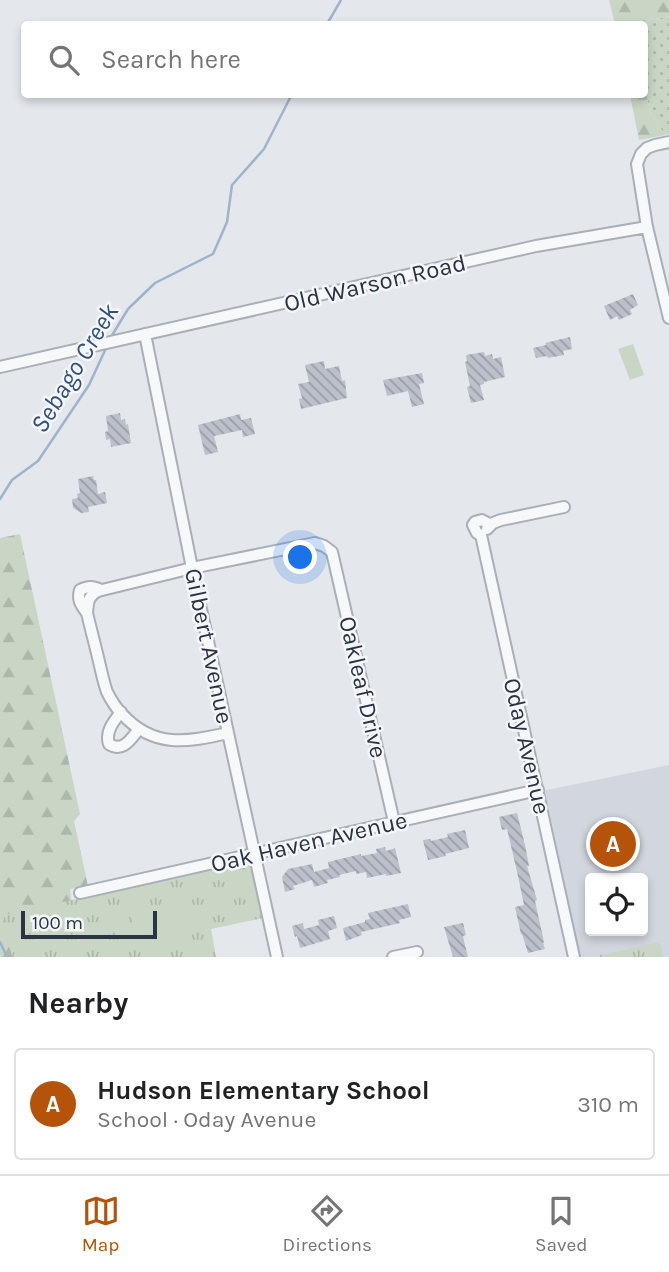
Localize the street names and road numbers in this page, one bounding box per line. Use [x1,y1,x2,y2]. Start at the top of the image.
street label: Old Warson Road [281,248,469,318]
street label: Gilbert Avenue [179,566,239,726]
street label: Oakleaf Drive [333,613,393,761]
street label: Oday Avenue [498,675,556,817]
street label: Oak Haven Avenue [208,806,410,878]

